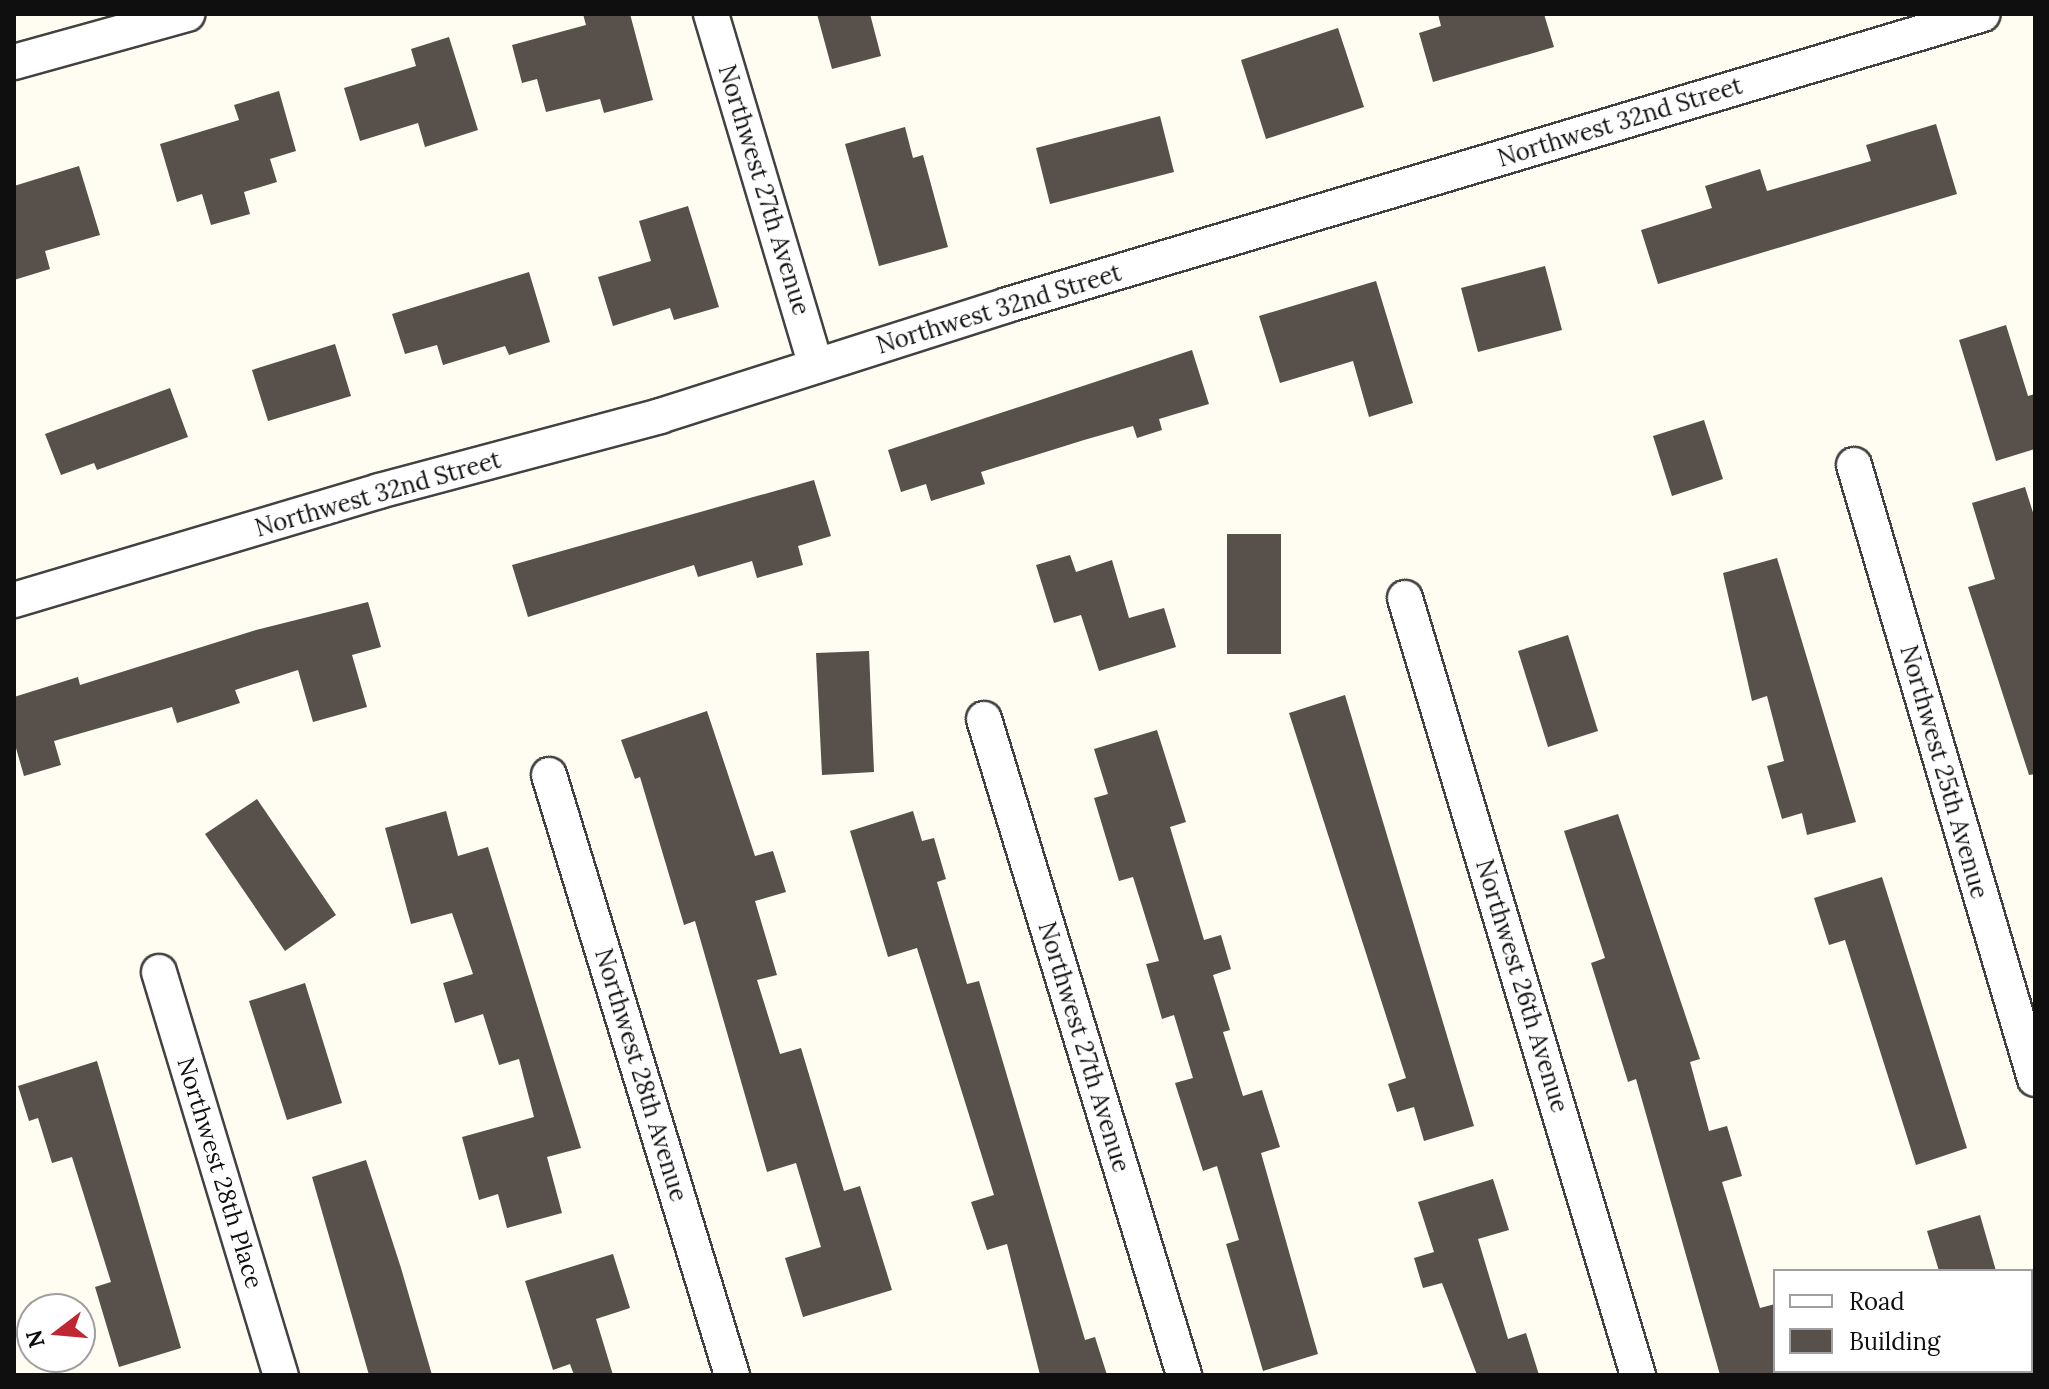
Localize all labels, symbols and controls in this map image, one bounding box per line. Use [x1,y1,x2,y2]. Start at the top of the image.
street label: Northwest 27th Avenue [712,61,816,319]
street label: Northwest 32nd Street [1494,71,1746,173]
street label: Northwest 32nd Street [873,258,1125,360]
street label: Northwest 32nd Street [252,445,504,543]
street label: Northwest 25th Avenue [1894,642,1994,902]
street label: Northwest 26th Avenue [1470,856,1574,1116]
street label: Northwest 27th Avenue [1032,918,1136,1176]
street label: Northwest 28th Avenue [589,945,693,1205]
street label: Northwest 28th Place [171,1054,269,1292]
legend [1773,1269,2033,1373]
text: Road [1849,1286,1905,1317]
north arrow [16,1293,96,1373]
text: Building [1849,1326,1940,1357]
text: N [19,1327,51,1351]

